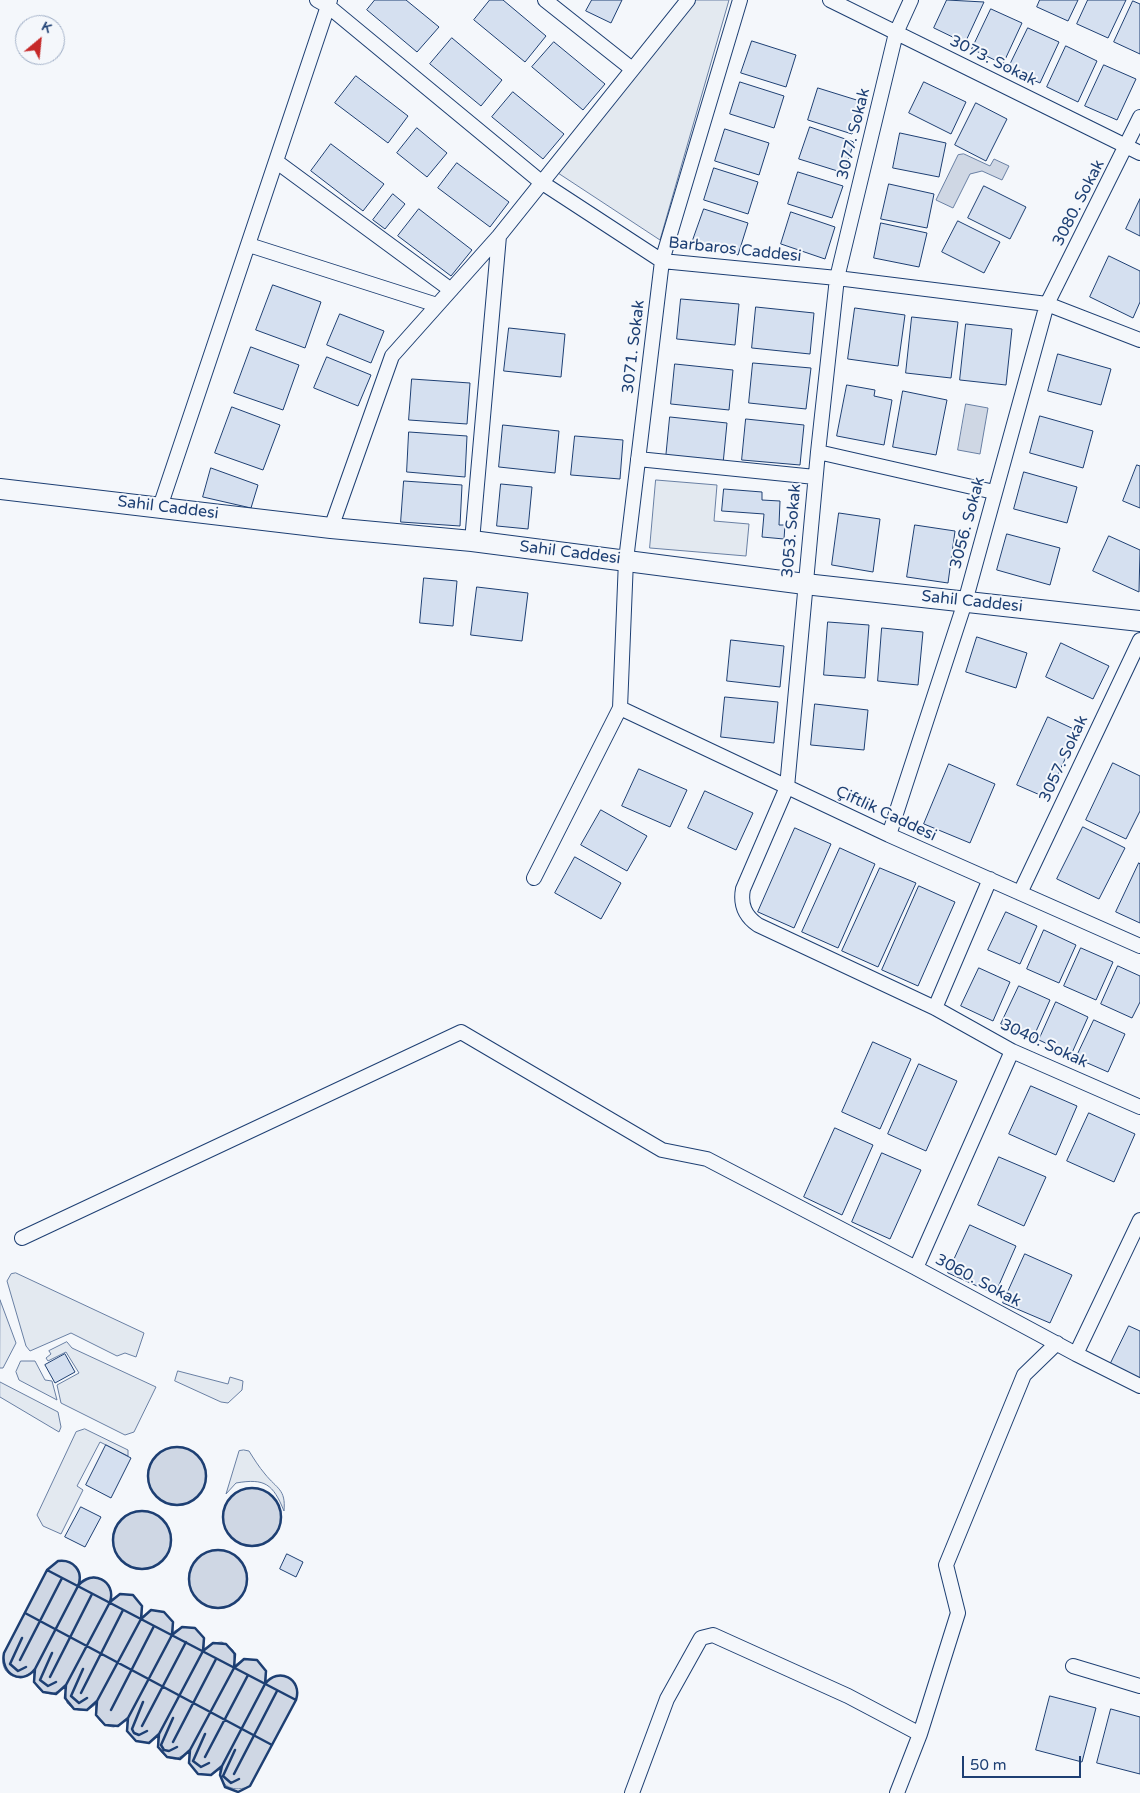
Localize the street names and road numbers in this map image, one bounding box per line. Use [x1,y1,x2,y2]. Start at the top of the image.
street label: 3073. Sokak [946,32,1040,90]
street label: 3077. Sokak [833,86,875,182]
street label: 3080. Sokak [1049,157,1109,249]
street label: Barbaros Caddesi [667,233,803,267]
street label: 3071. Sokak [619,299,649,395]
street label: 3056. Sokak [947,475,989,571]
street label: 3053. Sokak [778,483,806,579]
street label: Sahil Caddesi [116,492,220,524]
street label: Sahil Caddesi [518,537,622,569]
street label: Sahil Caddesi [920,587,1024,617]
street label: 3057. Sokak [1036,713,1092,805]
street label: Çiftlik Caddesi [833,782,939,846]
street label: 3040. Sokak [997,1015,1091,1073]
street label: 3060. Sokak [932,1250,1024,1312]

